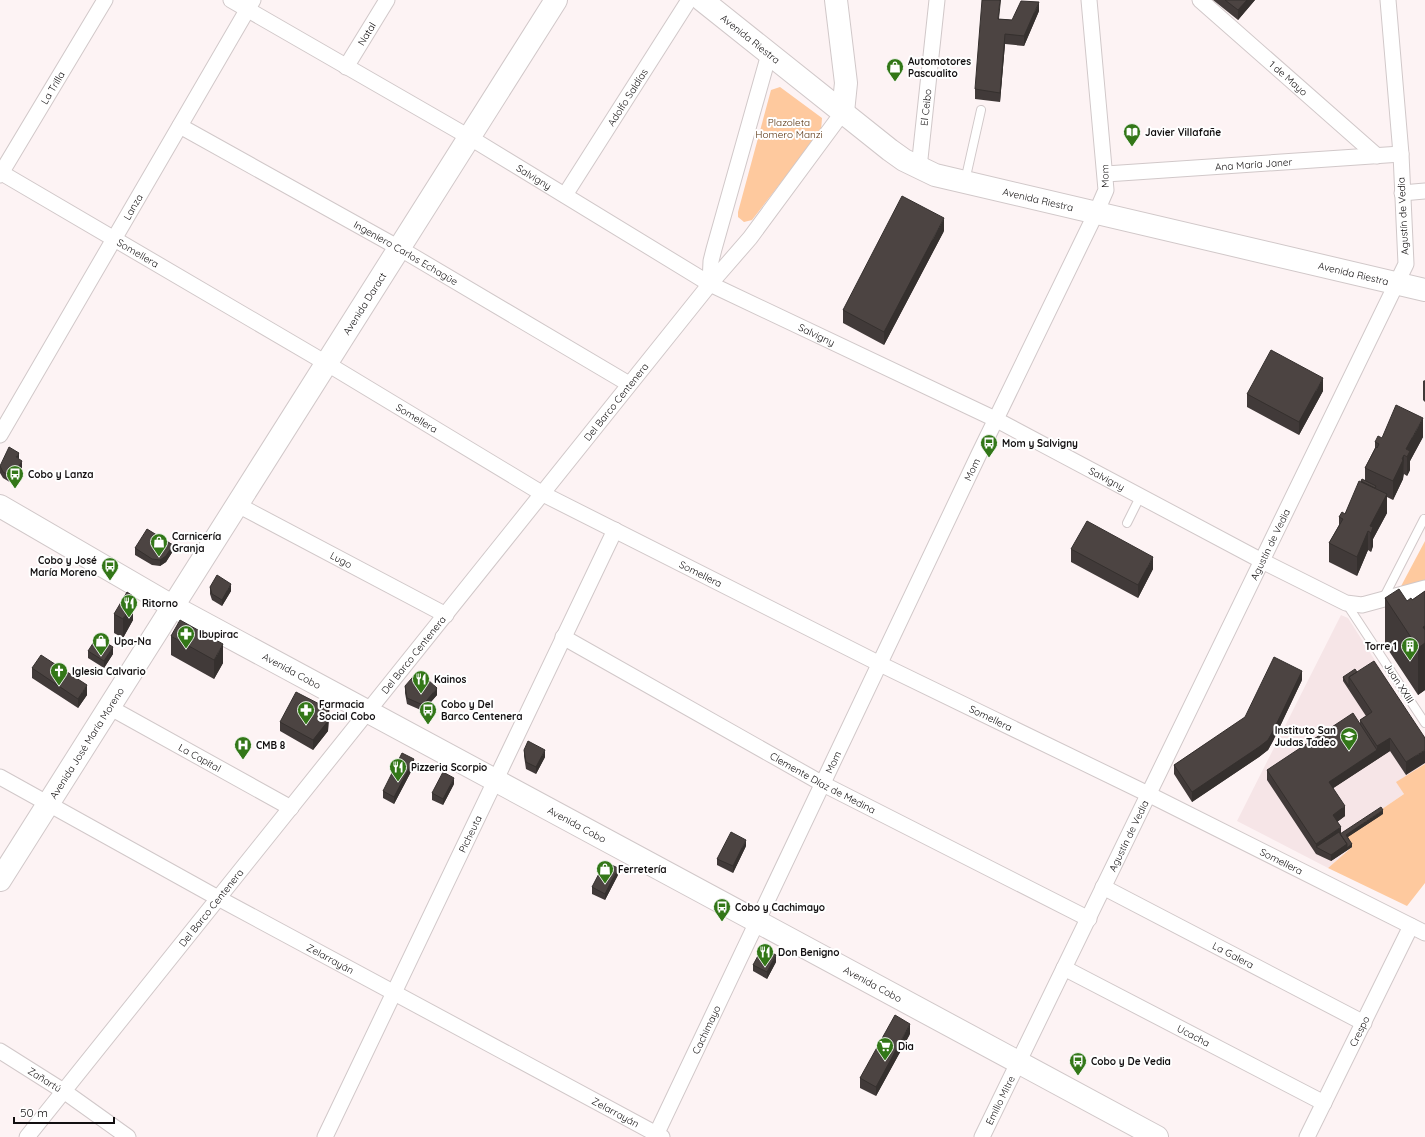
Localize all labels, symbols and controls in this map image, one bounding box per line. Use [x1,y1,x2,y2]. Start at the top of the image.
street label: Avenida Riestra [718,11,783,66]
street label: Natal [354,20,378,48]
place label: Automotores Pascualito [908,55,971,80]
shop icon: Automotores Pascualito [885,57,905,82]
street label: 1 de Mayo [1267,58,1310,98]
street label: Adolfo Saldías [604,66,651,128]
street label: La Trilla [38,69,67,106]
street label: El Ceibo [917,88,934,127]
park label: Plazoleta Homero Manzi [755,116,823,141]
library icon: Javier Villafañe [1122,122,1142,147]
place label: Javier Villafañe [1145,126,1221,139]
street label: Ana María Janer [1215,155,1293,173]
street label: Salvigny [514,161,554,192]
street label: Mom [1098,164,1112,188]
street label: Agustín de Vedia [1394,177,1412,255]
street label: Avenida Riestra [1001,185,1075,214]
street label: Lanza [120,191,145,222]
street label: Ingeniero Carlos Echagüe [351,218,461,288]
street label: Somellera [115,236,161,270]
street label: Avenida Riestra [1317,259,1390,288]
street label: Avenida Daract [340,269,389,337]
street label: Salvigny [796,320,837,349]
street label: Del Barco Centenera [581,360,651,443]
street label: Somellera [394,400,440,435]
bus stop icon: Mom y Salvigny [979,433,999,458]
place label: Mom y Salvigny [1002,437,1078,450]
street label: Mom [961,456,983,483]
bus stop icon: Cobo y Lanza [5,464,25,489]
street label: Salvigny [1087,464,1127,493]
place label: Cobo y Lanza [28,468,93,481]
street label: Agustín de Vedia [1247,506,1293,582]
place label: Carnicería Granja [172,530,221,555]
shop icon: Carnicería Granja [149,532,169,557]
street label: Lugo [328,548,354,571]
place label: Cobo y José María Moreno [30,554,97,579]
bus stop icon: Cobo y José María Moreno [100,556,120,581]
street label: Somellera [677,557,724,590]
restaurant icon: Ritorno [119,593,139,618]
place label: Ritorno [142,597,178,610]
street label: Del Barco Centenera [378,613,448,696]
pharmacy icon: Ibupirac [176,624,196,649]
place label: Ibupirac [199,628,238,641]
shop icon: Upa-Na [91,631,111,656]
place label: Upa-Na [114,635,151,648]
building icon: Torre 1 [1400,636,1420,661]
place label: Torre 1 [1365,640,1397,653]
street label: Avenida Cobo [260,650,323,692]
street label: Juan XXIII [1381,660,1417,706]
church icon: Iglesia Calvario [49,661,69,686]
place label: Iglesia Calvario [72,665,146,678]
restaurant icon: Kainos [411,669,431,694]
place label: Kainos [434,673,466,686]
street label: Avenida José María Moreno [46,685,127,801]
place label: Farmacia Social Cobo [319,698,376,723]
place label: Cobo y Del Barco Centenera [441,698,523,723]
pharmacy icon: Farmacia Social Cobo [296,700,316,725]
bus stop icon: Cobo y Del Barco Centenera [418,700,438,725]
street label: Somellera [967,702,1015,734]
place label: Instituto San Judas Tadeo [1274,724,1336,749]
school or university icon: Instituto San Judas Tadeo [1339,726,1359,751]
hospital icon: CMB 8 [233,735,253,760]
place label: CMB 8 [256,739,286,752]
street label: La Capital [176,740,224,774]
street label: Clemente Díaz de Medina [768,749,878,816]
street label: Mom [822,749,844,775]
restaurant icon: Pizzeria Scorpio [388,757,408,782]
place label: Pizzeria Scorpio [411,761,487,774]
street label: Agustín de Vedia [1105,798,1151,874]
street label: Avenida Cobo [545,803,608,845]
street label: Picheuta [455,813,484,855]
street label: Somellera [1258,845,1305,877]
shop icon: Ferretería [595,859,615,884]
place label: Ferretería [618,863,667,876]
street label: Del Barco Centenera [176,866,246,949]
bus stop icon: Cobo y Cachimayo [712,897,732,922]
place label: Cobo y Cachimayo [735,901,825,914]
street label: La Galera [1210,939,1256,971]
street label: Zelarrayán [305,941,356,976]
restaurant icon: Don Benigno [755,942,775,967]
place label: Don Benigno [778,946,840,959]
street label: Avenida Cobo [841,963,904,1005]
street label: Cachimayo [689,1003,723,1056]
street label: Crespo [1346,1014,1372,1049]
street label: Ucacha [1175,1021,1212,1049]
supermarket icon: Dia [875,1036,895,1061]
place label: Dia [898,1040,914,1053]
bus stop icon: Cobo y De Vedia [1068,1051,1088,1076]
place label: Cobo y De Vedia [1091,1055,1171,1068]
street label: Zañartú [26,1064,64,1095]
street label: Emilio Mitre [982,1073,1018,1127]
street label: Zelarrayán [590,1094,642,1130]
scale bar [14,1099,114,1125]
text: 50 m [20,1105,48,1120]

